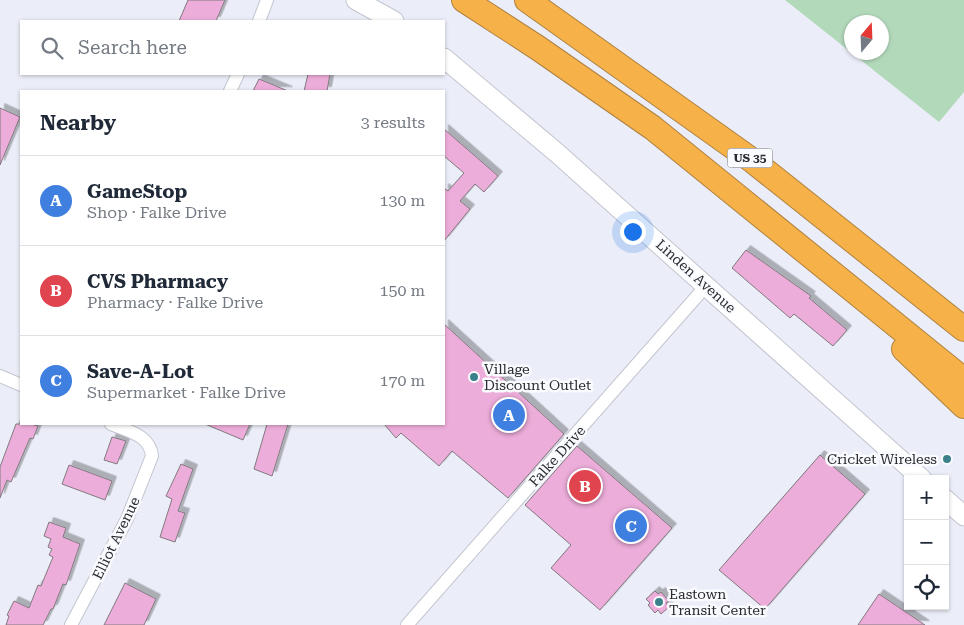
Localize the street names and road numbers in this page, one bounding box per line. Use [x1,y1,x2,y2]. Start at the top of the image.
road number: US 35 [728,148,772,168]
street label: Linden Avenue [653,236,739,316]
street label: Falke Drive [526,422,589,490]
street label: Elliot Avenue [89,494,143,582]

